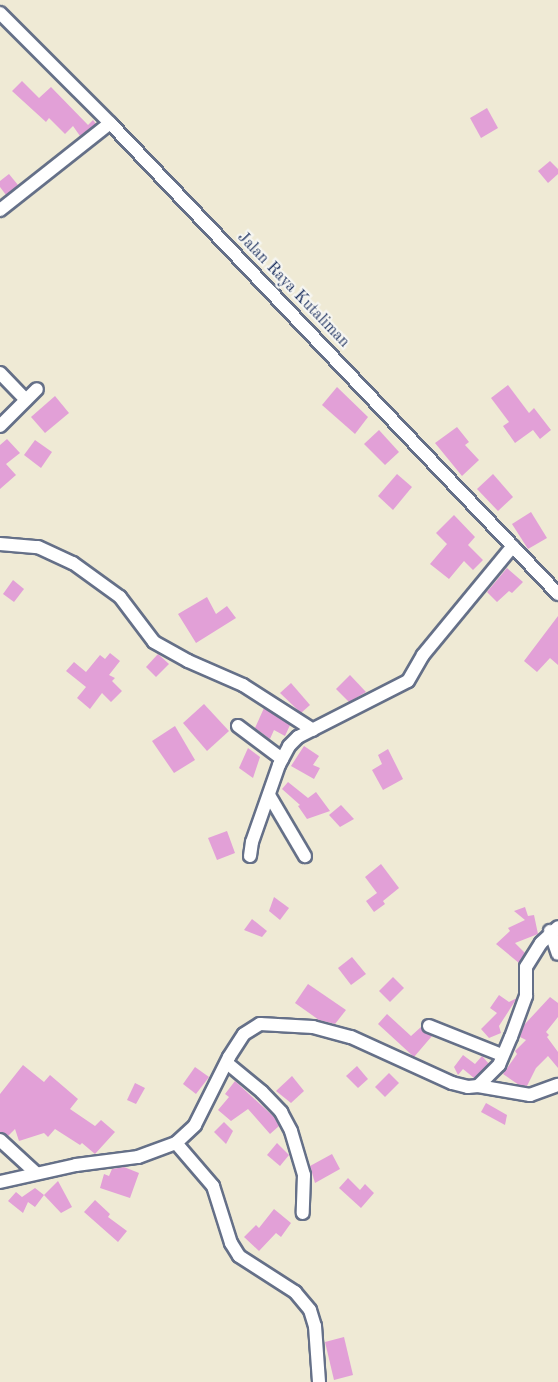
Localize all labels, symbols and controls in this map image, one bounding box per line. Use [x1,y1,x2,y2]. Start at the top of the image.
street label: Jalan Raya Kutaliman [233,228,353,352]

